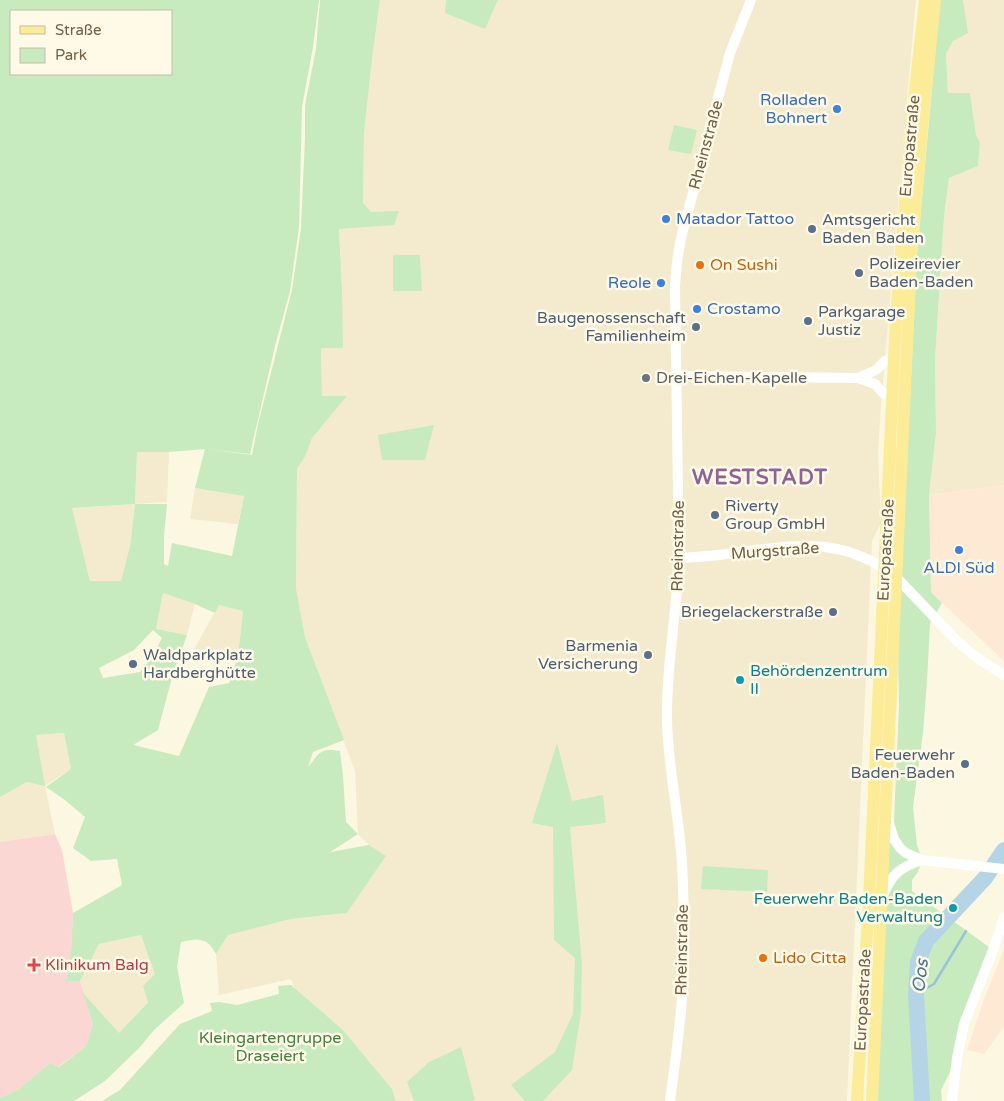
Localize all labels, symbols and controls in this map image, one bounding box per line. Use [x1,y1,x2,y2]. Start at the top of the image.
legend [10,10,172,75]
text: Straße [55,21,101,39]
text: Park [55,46,87,64]
place label: Rolladen Bohnert [760,90,827,128]
street label: Europastraße [896,94,924,198]
street label: Rheinstraße [684,98,728,192]
marker: Rolladen Bohnert [831,103,843,115]
place label: Matador Tattoo [676,209,794,229]
place label: Amtsgericht Baden Baden [822,210,924,248]
marker: Matador Tattoo [660,213,672,225]
marker: Amtsgericht Baden Baden [806,223,818,235]
place label: Polizeirevier Baden-Baden [869,254,973,292]
place label: On Sushi [710,255,778,275]
marker: On Sushi [694,259,706,271]
marker: Polizeirevier Baden-Baden [853,267,865,279]
place label: Reole [608,273,651,293]
marker: Reole [655,277,667,289]
place label: Crostamo [707,299,781,319]
place label: Parkgarage Justiz [818,302,905,340]
marker: Crostamo [691,303,703,315]
place label: Baugenossenschaft Familienheim [537,308,686,346]
marker: Parkgarage Justiz [802,315,814,327]
marker: Baugenossenschaft Familienheim [690,321,702,333]
place label: Drei-Eichen-Kapelle [656,368,807,388]
marker: Drei-Eichen-Kapelle [640,372,652,384]
district label: WESTSTADT [692,465,828,490]
place label: Riverty Group GmbH [725,496,825,534]
street label: Europastraße [873,498,899,602]
street label: Rheinstraße [667,500,689,592]
marker: Riverty Group GmbH [709,509,721,521]
street label: Murgstraße [730,538,820,564]
marker: ALDI Süd [953,544,965,556]
place label: ALDI Süd [923,558,995,578]
place label: Briegelackerstraße [681,602,823,622]
marker: Briegelackerstraße [827,606,839,618]
place label: Barmenia Versicherung [538,636,638,674]
place label: Waldparkplatz Hardberghütte [143,645,256,683]
marker: Barmenia Versicherung [642,649,654,661]
marker: Waldparkplatz Hardberghütte [127,658,139,670]
place label: Behördenzentrum II [750,661,888,699]
marker: Behördenzentrum II [734,674,746,686]
place label: Feuerwehr Baden-Baden [851,745,956,783]
marker: Feuerwehr Baden-Baden [959,758,971,770]
place label: Feuerwehr Baden-Baden Verwaltung [754,889,943,927]
marker: Feuerwehr Baden-Baden Verwaltung [947,902,959,914]
street label: Rheinstraße [671,904,693,996]
place label: Lido Citta [773,948,847,968]
street label: Europastraße [850,948,876,1052]
marker: Lido Citta [757,952,769,964]
place label: Klinikum Balg [45,955,149,975]
water label: Oos [907,957,933,994]
marker: Klinikum Balg [27,958,41,972]
park label: Kleingartengruppe Draseiert [199,1028,341,1066]

